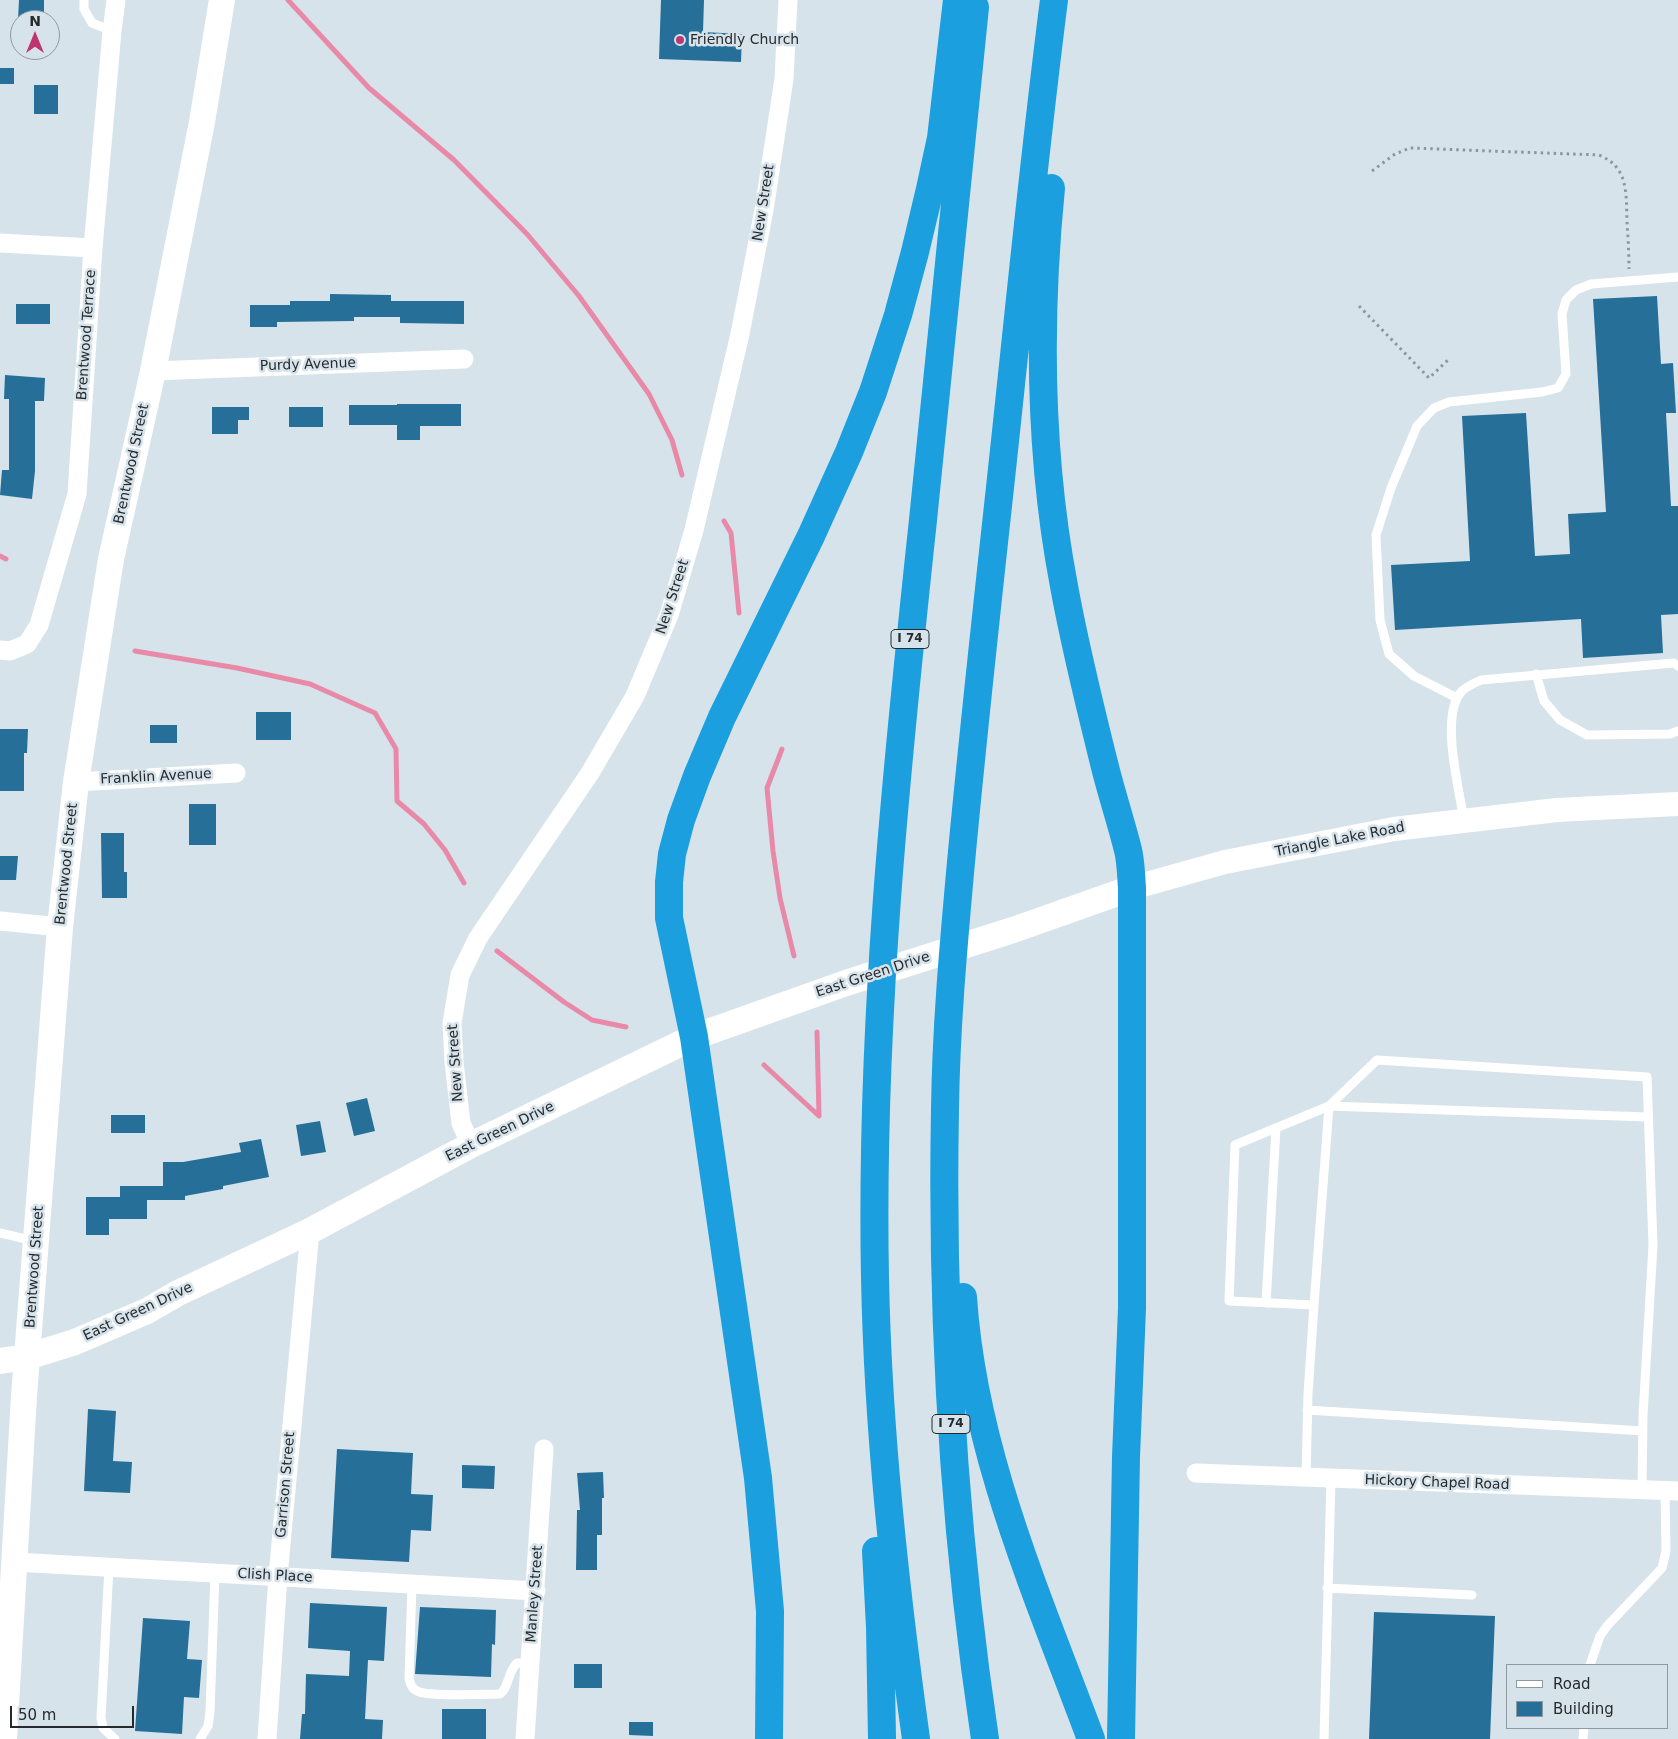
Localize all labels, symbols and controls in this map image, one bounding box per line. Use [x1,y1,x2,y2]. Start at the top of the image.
north arrow [10,10,60,60]
text: N [29,13,41,29]
place label: Friendly Church [690,32,799,48]
marker: Friendly Church [674,34,686,46]
street label: New Street [750,163,778,243]
street label: Brentwood Terrace [74,269,100,401]
street label: Purdy Avenue [260,355,356,375]
street label: Brentwood Street [111,402,153,526]
street label: New Street [653,558,693,636]
road number: I 74 [891,630,929,648]
street label: Franklin Avenue [100,766,212,788]
street label: Brentwood Street [52,802,82,926]
street label: Triangle Lake Road [1274,819,1406,861]
street label: East Green Drive [814,949,932,1001]
street label: New Street [445,1024,467,1102]
street label: East Green Drive [443,1098,557,1166]
street label: Brentwood Street [22,1205,48,1329]
street label: East Green Drive [81,1279,195,1345]
road number: I 74 [932,1415,970,1434]
street label: Garrison Street [273,1431,299,1539]
street label: Hickory Chapel Road [1364,1472,1510,1494]
street label: Manley Street [523,1545,547,1643]
street label: Clish Place [237,1566,313,1586]
legend [1506,1664,1668,1729]
text: Road [1553,1675,1591,1693]
scale bar [12,1696,136,1728]
text: Building [1553,1700,1614,1718]
text: 50 m [18,1706,56,1724]

